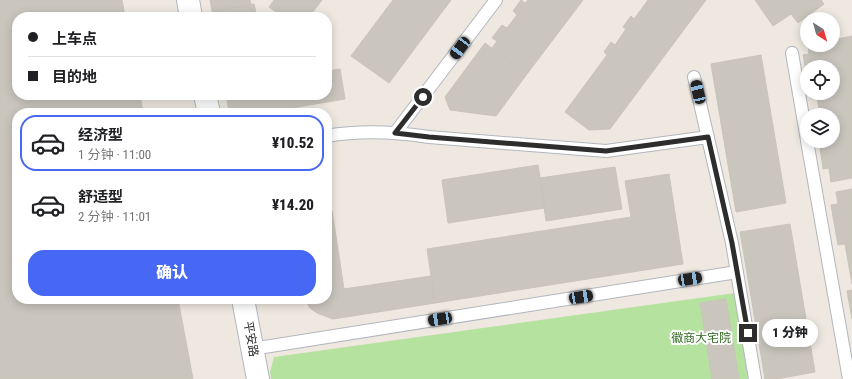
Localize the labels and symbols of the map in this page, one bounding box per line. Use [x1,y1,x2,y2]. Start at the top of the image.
north arrow [800,12,840,52]
car [448,35,472,61]
car [689,79,707,105]
route start [414,88,432,106]
car [677,271,703,287]
car [568,289,594,305]
car [427,311,453,327]
callout: 1 分钟 [762,319,818,347]
street label: 平安路 [241,320,261,358]
route end [739,324,757,342]
park label: 徽商大宅院 [671,331,731,345]

